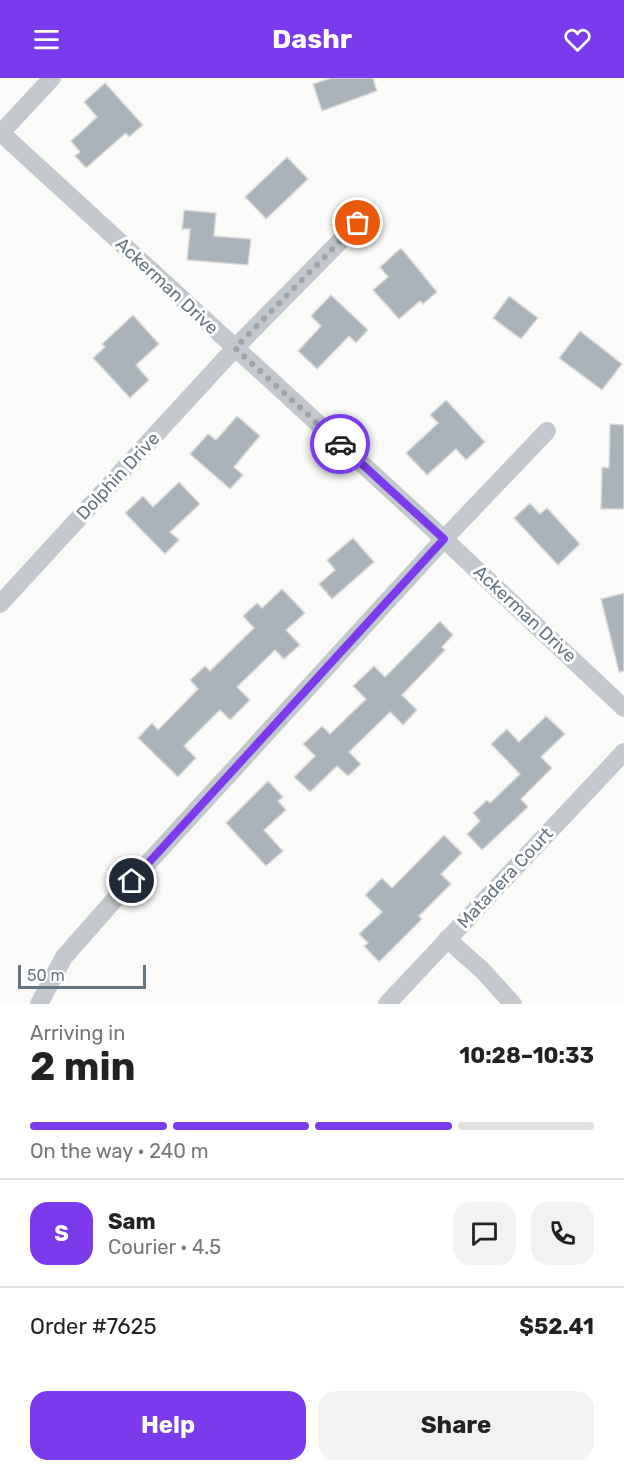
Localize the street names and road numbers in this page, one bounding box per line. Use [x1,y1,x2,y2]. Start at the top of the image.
street label: Ackerman Drive [111,233,223,339]
street label: Dolphin Drive [72,428,164,524]
street label: Ackerman Drive [469,561,581,667]
street label: Matadera Court [453,823,557,933]

